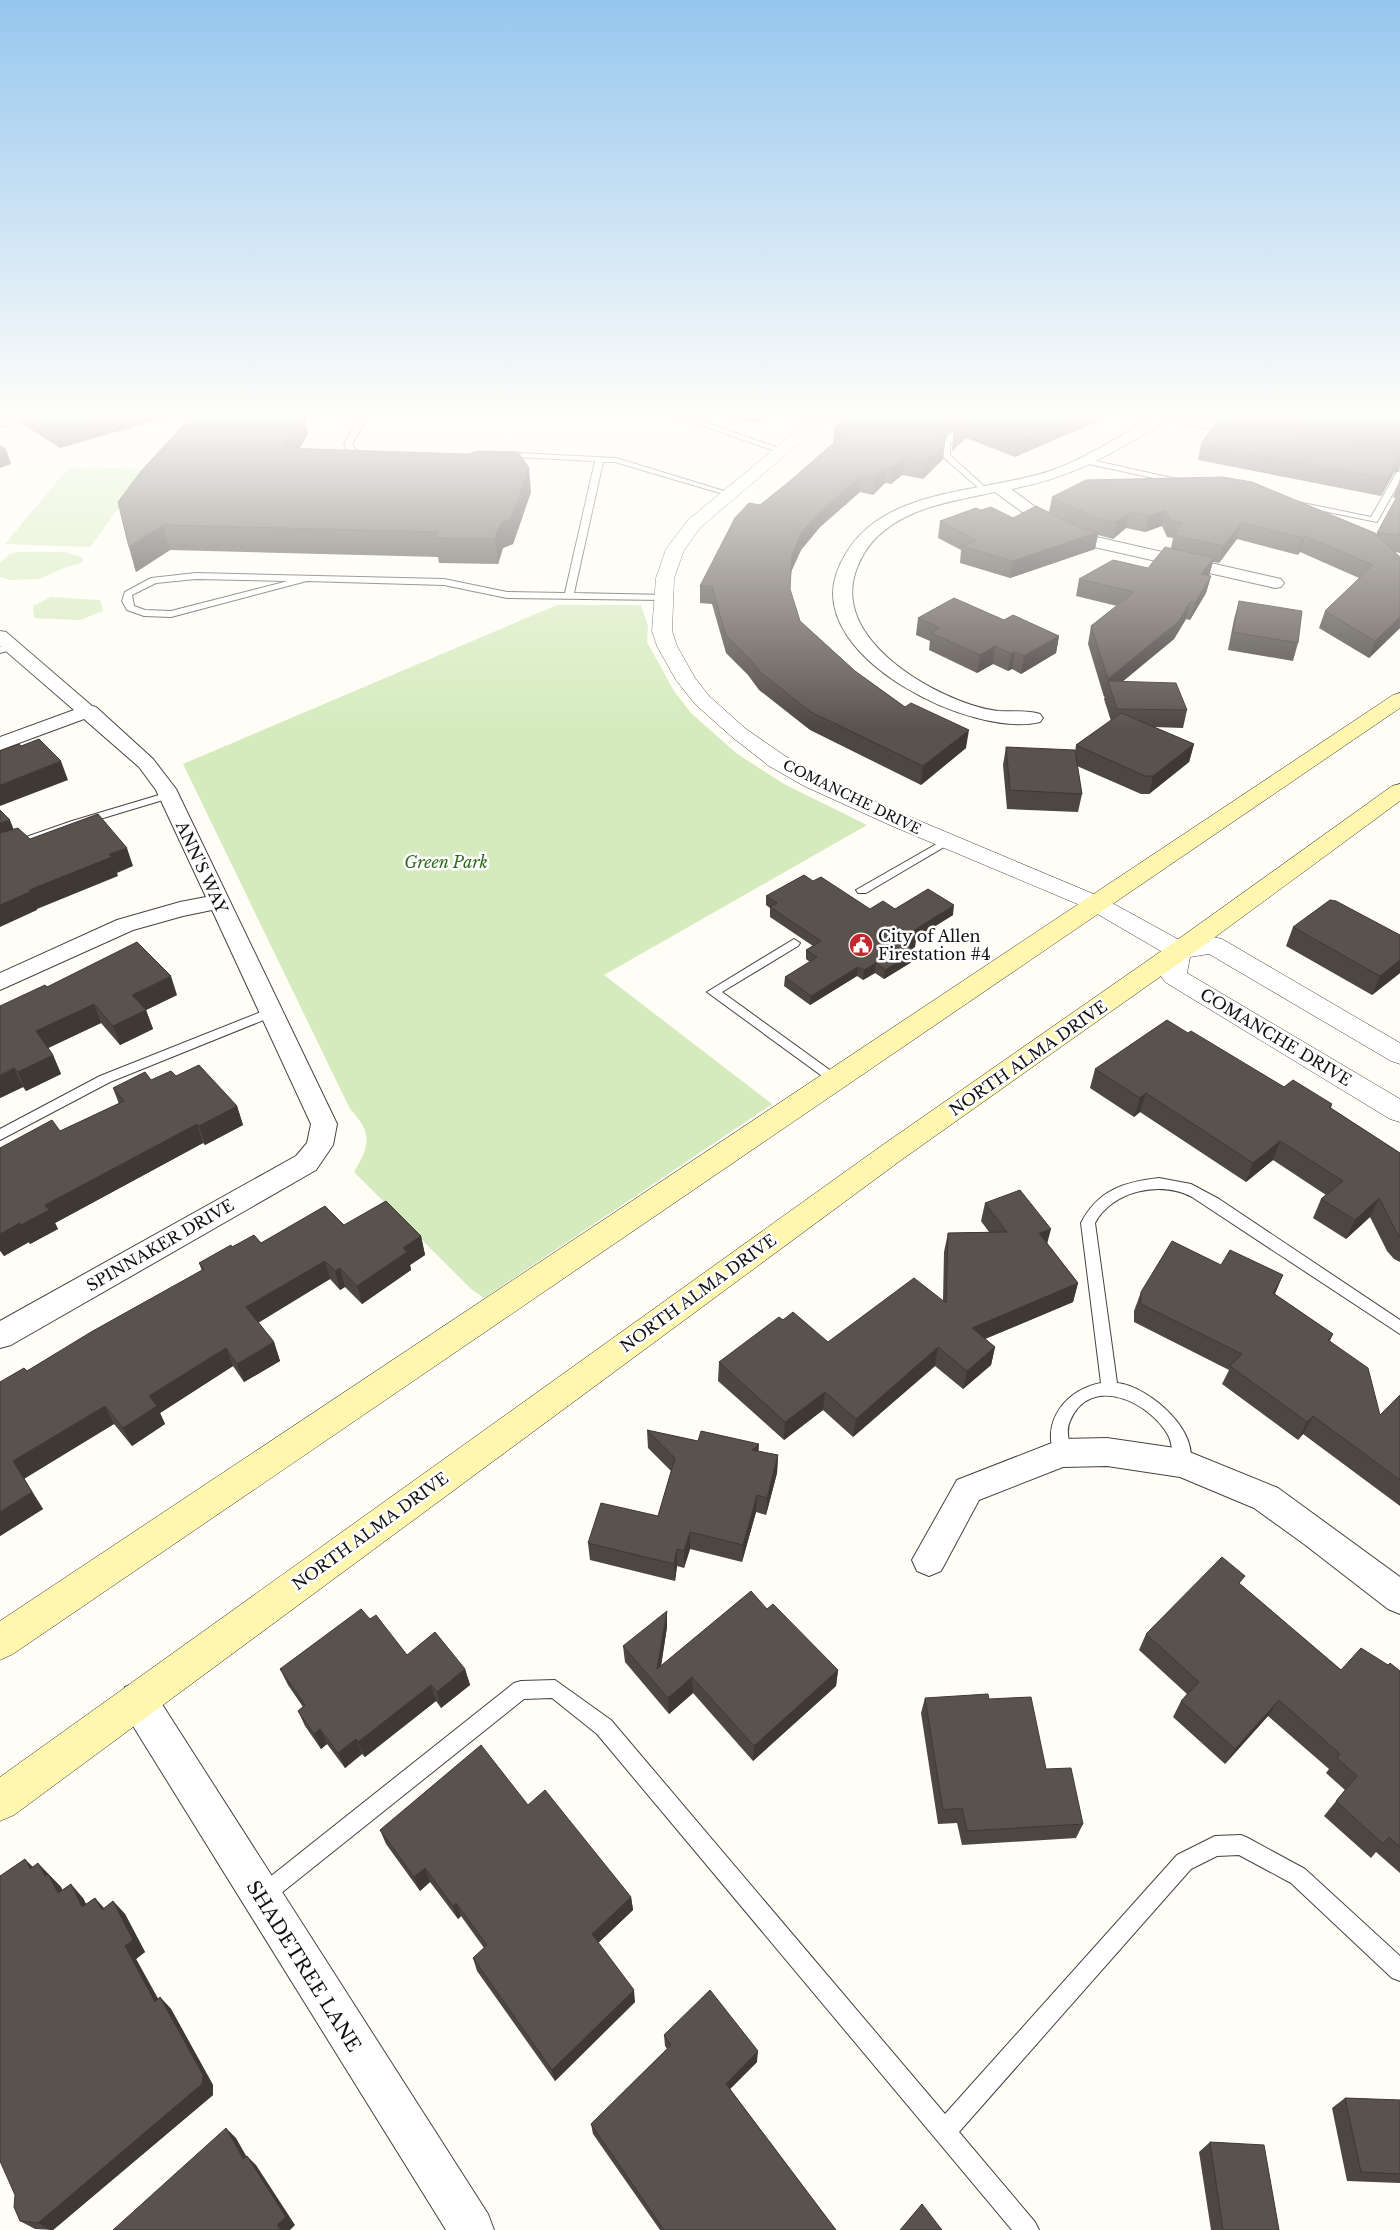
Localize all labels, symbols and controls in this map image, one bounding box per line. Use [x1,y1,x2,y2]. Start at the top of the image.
street label: COMANCHE DRIVE [780,756,924,838]
street label: ANN'S WAY [171,817,232,917]
park label: Green Park [404,852,488,872]
place label: City of Allen Firestation #4 [878,926,991,964]
public building icon: City of Allen Firestation #4 [848,932,874,958]
street label: COMANCHE DRIVE [1197,984,1355,1090]
street label: NORTH ALMA DRIVE [945,996,1111,1120]
street label: SPINNAKER DRIVE [83,1195,237,1295]
street label: NORTH ALMA DRIVE [616,1230,780,1356]
street label: NORTH ALMA DRIVE [288,1468,452,1594]
street label: SHADETREE LANE [241,1876,366,2056]

